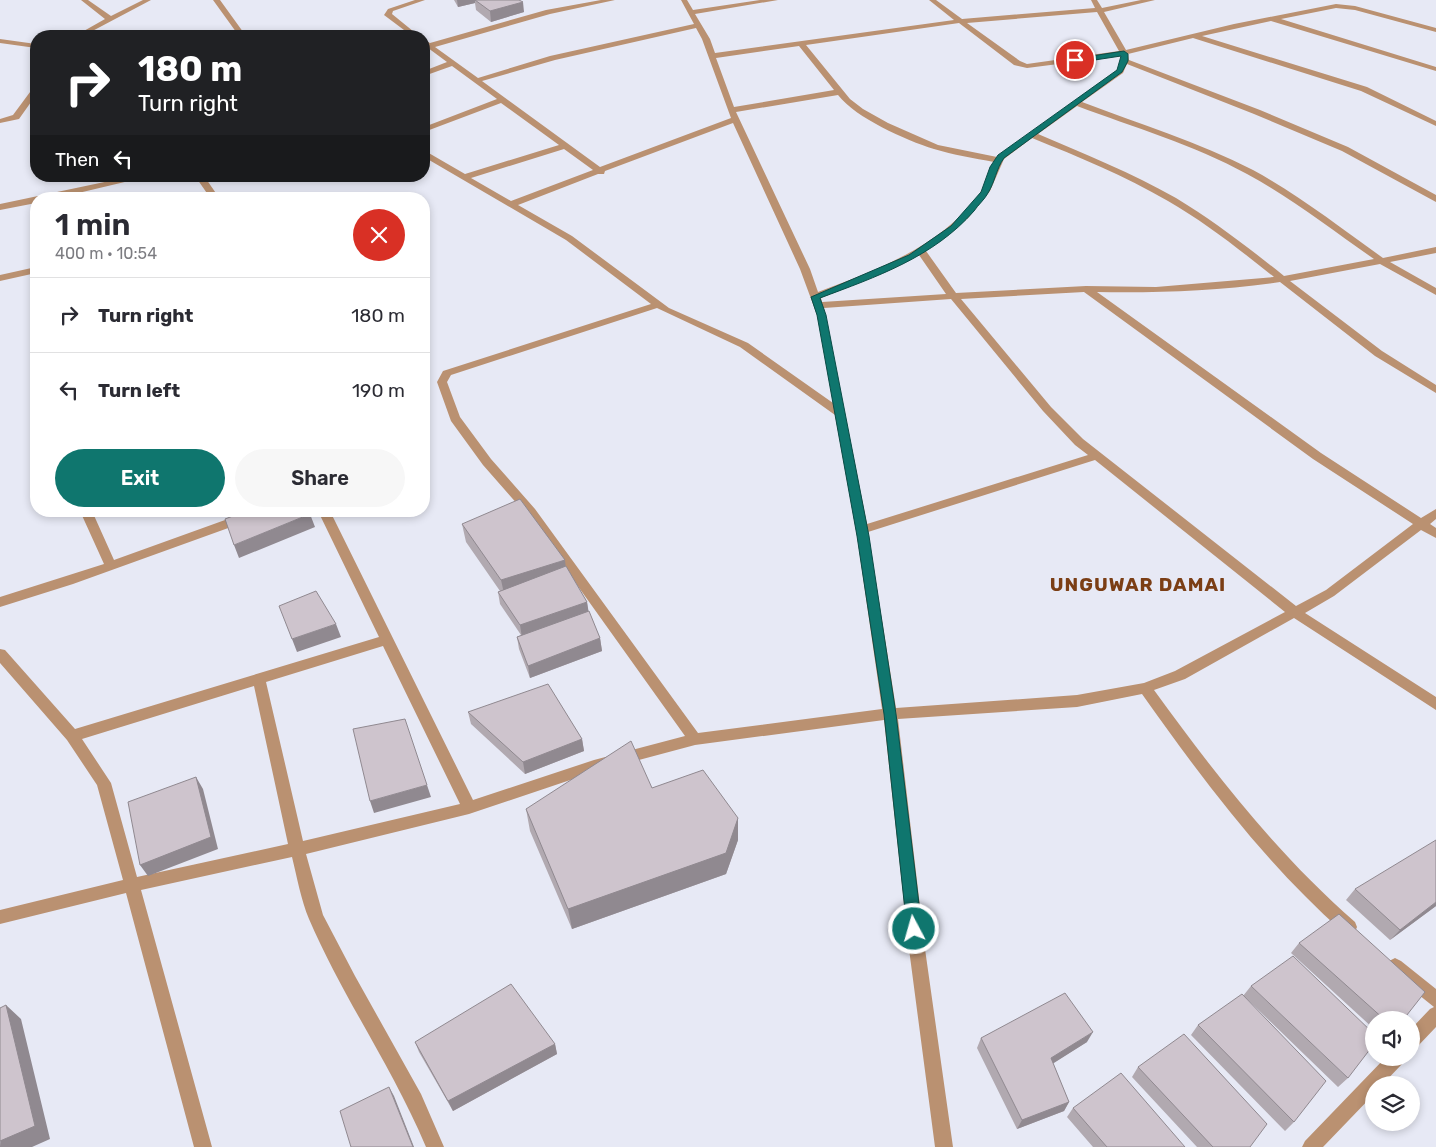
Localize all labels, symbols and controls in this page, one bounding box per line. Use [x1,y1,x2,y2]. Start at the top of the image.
pin [1054,39,1096,81]
icon: arrive [1061,46,1089,74]
text: 180 m [138,48,242,90]
icon: right [55,50,120,115]
text: Turn right [138,90,238,117]
icon: left [109,145,137,173]
text: Then [55,148,99,171]
text: 1 min [55,207,130,243]
button: close [353,209,405,261]
text: 400 m · 10:54 [55,244,157,263]
icon: right [55,301,83,329]
text: Turn right [98,304,193,327]
text: 180 m [351,304,405,327]
icon: left [55,376,83,404]
text: Turn left [98,379,180,402]
text: 190 m [352,379,405,402]
button: Exit [55,449,225,507]
button: Share [235,449,405,507]
district label: UNGUWAR DAMAI [1050,573,1226,596]
position arrow [887,902,939,954]
map controls [1365,1011,1420,1131]
button: sound [1365,1011,1420,1066]
button: layers [1365,1076,1420,1131]

